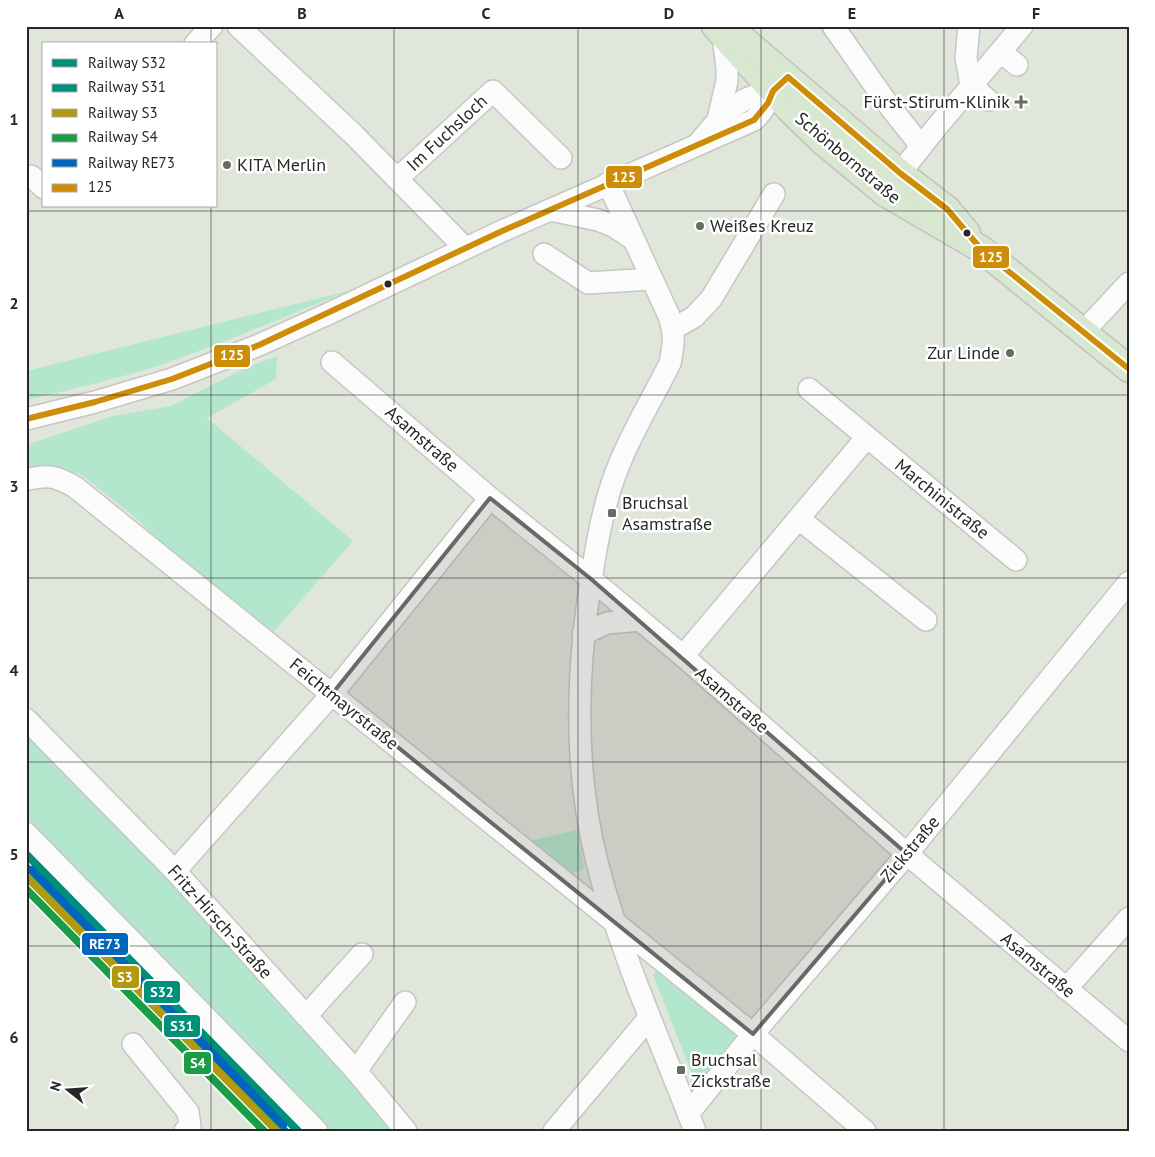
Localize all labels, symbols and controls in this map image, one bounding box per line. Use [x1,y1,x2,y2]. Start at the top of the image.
text: A [114,3,124,23]
text: B [297,3,307,23]
text: C [482,3,491,23]
text: D [664,3,674,23]
text: E [848,3,856,23]
text: F [1032,3,1040,23]
legend [42,42,218,208]
text: Railway S32 [88,53,166,72]
text: Railway S31 [88,77,166,96]
street label: Im Fuchsloch [401,89,492,176]
place label: Fürst-Stirum-Klinik [864,90,1010,113]
marker: Fürst-Stirum-Klinik [1014,95,1028,109]
text: Railway S3 [88,103,158,122]
street label: Schönbornstraße [791,107,906,208]
text: 1 [9,109,19,129]
text: Railway S4 [88,127,158,146]
text: Railway RE73 [88,153,175,172]
place label: KITA Merlin [237,153,326,176]
marker: KITA Merlin [221,159,233,171]
line badge: 125 [605,165,643,189]
text: 125 [612,168,636,186]
text: 125 [88,177,113,196]
place label: Weißes Kreuz [710,214,814,237]
marker: Weißes Kreuz [694,220,706,232]
unlabelled marker [962,228,972,238]
line badge: 125 [972,245,1010,269]
text: 125 [979,248,1003,266]
unlabelled marker [383,279,393,289]
text: 2 [9,293,19,313]
place label: Zur Linde [927,341,1000,364]
line badge: 125 [213,344,251,368]
text: 125 [220,346,244,364]
marker: Zur Linde [1004,347,1016,359]
street label: Asamstraße [381,400,464,477]
street label: Marchinistraße [890,453,994,544]
text: 3 [9,476,19,496]
place label: Bruchsal Asamstraße [622,491,712,535]
marker: Bruchsal Asamstraße [606,507,618,519]
street label: Feichtmayrstraße [285,653,404,755]
text: 4 [9,660,19,680]
street label: Asamstraße [691,661,774,738]
street label: Zickstraße [875,811,944,887]
text: 5 [9,844,19,864]
street label: Fritz-Hirsch-Straße [163,860,278,984]
street label: Asamstraße [996,927,1080,1002]
line badge: RE73 [81,932,129,956]
text: RE73 [89,935,121,953]
line badge: S3 [111,965,140,989]
text: S3 [117,968,133,986]
line badge: S32 [143,980,181,1004]
text: S32 [150,983,174,1001]
line badge: S31 [163,1014,201,1038]
text: S31 [170,1017,194,1035]
text: 6 [9,1027,19,1047]
place label: Bruchsal Zickstraße [691,1048,771,1092]
line badge: S4 [183,1051,212,1075]
text: S4 [190,1054,206,1072]
north arrow [42,1064,92,1114]
marker: Bruchsal Zickstraße [675,1064,687,1076]
text: N [46,1079,66,1093]

